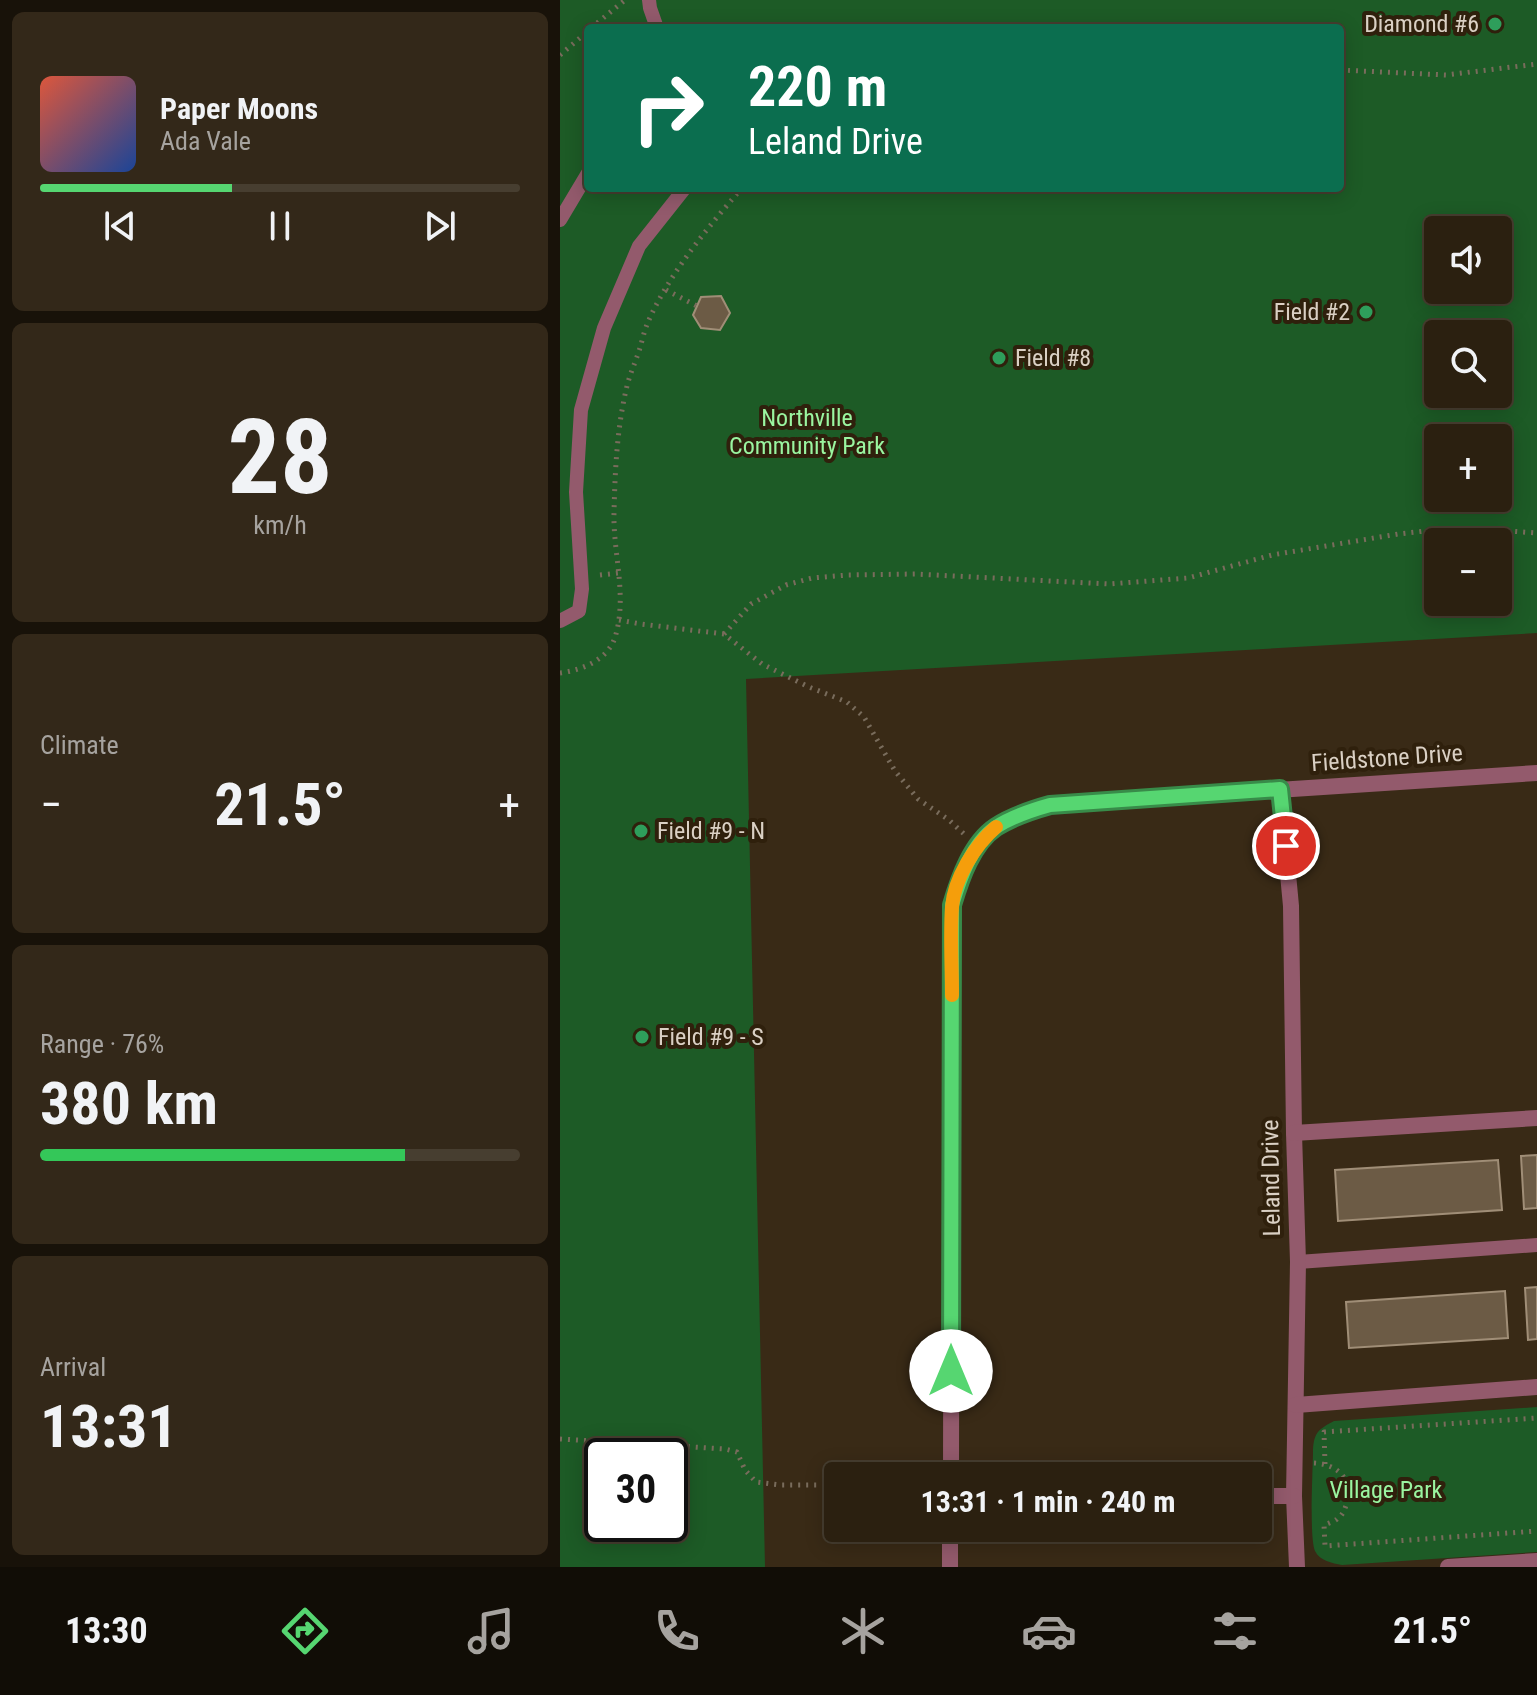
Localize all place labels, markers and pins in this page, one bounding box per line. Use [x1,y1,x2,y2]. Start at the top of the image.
place label: Diamond #6 [1364,10,1479,38]
marker: Diamond #6 [1486,15,1504,33]
place label: Field #2 [1274,298,1350,326]
marker: Field #2 [1357,303,1375,321]
place label: Field #8 [1015,344,1091,372]
marker: Field #8 [990,349,1008,367]
pin [1252,812,1320,880]
place label: Field #9 - N [657,817,765,845]
marker: Field #9 - N [632,822,650,840]
place label: Field #9 - S [658,1023,764,1051]
marker: Field #9 - S [633,1028,651,1046]

